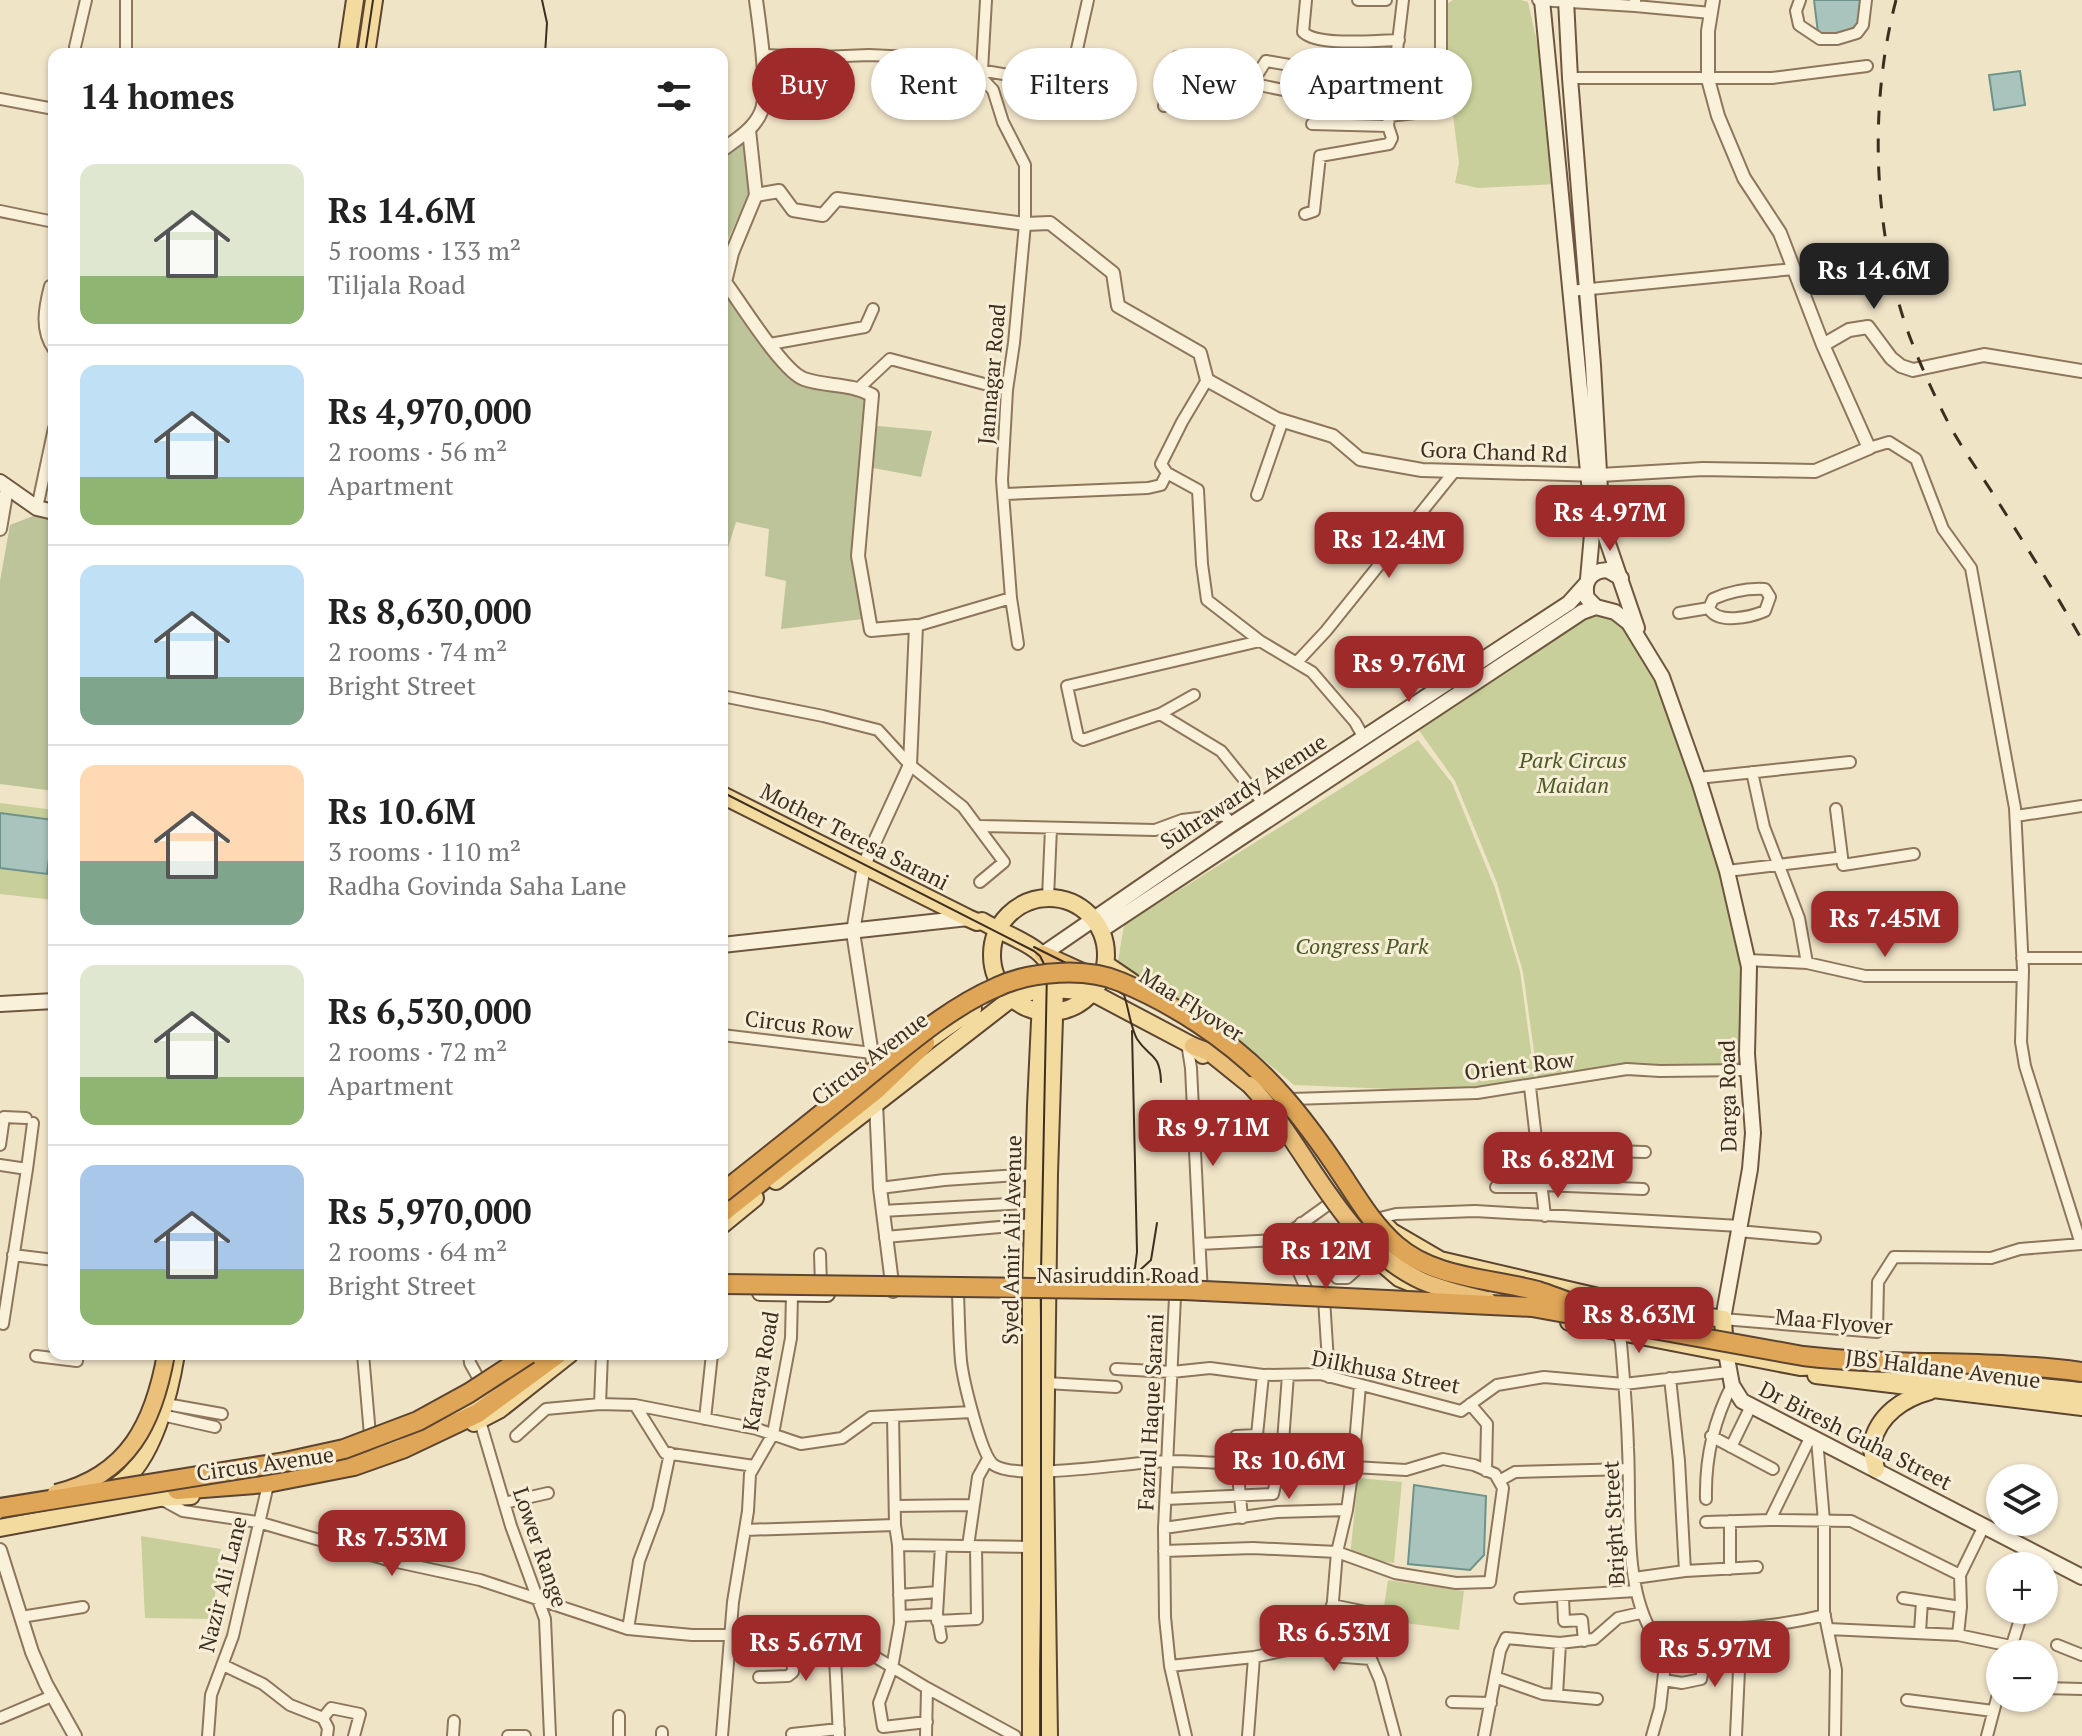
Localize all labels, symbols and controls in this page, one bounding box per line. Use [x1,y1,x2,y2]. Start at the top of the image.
chip: Buy [752,48,855,120]
chip: Rent [871,48,986,120]
chip: Filters [1002,48,1137,120]
chip: New [1153,48,1264,120]
chip: Apartment [1280,48,1472,120]
text: 14 homes [80,74,235,119]
icon: filters [652,74,696,118]
text: Rs 14.6M [328,188,476,233]
icon: home [144,196,240,292]
text: 5 rooms · 133 m² [328,233,521,267]
pin: Rs 14.6M [1791,243,1957,311]
text: Rs 14.6M [1818,252,1930,286]
text: Tiljala Road [328,267,466,301]
street label: Jannagar Road [970,302,1012,446]
text: Rs 4,970,000 [328,389,532,434]
icon: home [144,397,240,493]
text: 2 rooms · 56 m² [328,434,507,468]
street label: Gora Chand Rd [1420,434,1568,468]
text: Apartment [328,468,454,502]
pin: Rs 4.97M [1527,485,1693,553]
text: Rs 4.97M [1554,494,1666,528]
pin: Rs 12.4M [1306,512,1472,580]
text: Rs 12.4M [1333,521,1445,555]
text: Rs 8,630,000 [328,589,532,634]
icon: home [144,597,240,693]
text: 2 rooms · 74 m² [328,634,507,668]
pin: Rs 9.76M [1326,636,1492,704]
text: Rs 9.76M [1353,645,1465,679]
text: Bright Street [328,668,476,702]
street label: Suhrawardy Avenue [1154,726,1332,856]
park label: Park Circus Maidan [1518,745,1627,799]
street label: Mother Teresa Sarani [756,776,954,896]
text: Rs 10.6M [328,789,476,834]
icon: home [144,797,240,893]
text: 3 rooms · 110 m² [328,834,521,868]
text: Radha Govinda Saha Lane [328,868,627,902]
pin: Rs 7.45M [1802,891,1968,959]
text: Rs 7.45M [1829,900,1941,934]
park label: Congress Park [1295,931,1429,960]
street label: Maa Flyover [1134,960,1250,1048]
text: Rs 6,530,000 [328,989,532,1034]
icon: home [144,997,240,1093]
street label: Circus Row [743,1003,856,1045]
street label: Circus Avenue [805,1005,933,1111]
text: 2 rooms · 72 m² [328,1034,507,1068]
street label: Darga Road [1712,1040,1742,1152]
street label: Orient Row [1462,1044,1577,1086]
text: Apartment [328,1068,454,1102]
pin: Rs 9.71M [1130,1100,1296,1168]
text: Rs 9.71M [1157,1109,1269,1143]
pin: Rs 6.82M [1475,1132,1641,1200]
street label: Syed Amir Ali Avenue [995,1135,1027,1345]
text: Rs 6.82M [1502,1141,1614,1175]
text: Rs 5,970,000 [328,1189,532,1234]
icon: home [144,1197,240,1293]
pin: Rs 12M [1261,1223,1391,1291]
text: Rs 12M [1281,1232,1371,1266]
text: 2 rooms · 64 m² [328,1234,507,1268]
street label: Nasiruddin Road [1037,1260,1199,1289]
text: Bright Street [328,1268,476,1302]
pin: Rs 8.63M [1556,1287,1722,1355]
text: Rs 8.63M [1583,1296,1695,1330]
street label: Maa Flyover [1774,1301,1895,1341]
street label: Karaya Road [735,1309,785,1433]
street label: Fazrul Haque Sarani [1130,1313,1170,1511]
street label: Dilkhusa Street [1309,1342,1463,1400]
street label: JBS Haldane Avenue [1844,1342,2042,1394]
street label: Dr Biresh Guha Street [1755,1374,1957,1496]
pin: Rs 10.6M [1206,1433,1372,1501]
street label: Circus Avenue [194,1439,336,1487]
text: Rs 10.6M [1233,1442,1345,1476]
street label: Bright Street [1595,1460,1631,1586]
map controls [1986,1464,2058,1712]
button: layers [1986,1464,2058,1536]
street label: Lower Range [507,1483,575,1611]
pin: Rs 7.53M [309,1510,475,1578]
street label: Nazir Ali Lane [191,1513,253,1655]
text: Rs 7.53M [336,1519,448,1553]
button: + [1986,1552,2058,1624]
pin: Rs 6.53M [1251,1605,1417,1673]
text: Rs 6.53M [1278,1614,1390,1648]
pin: Rs 5.67M [723,1615,889,1683]
pin: Rs 5.97M [1632,1621,1798,1689]
text: Rs 5.67M [750,1624,862,1658]
text: Rs 5.97M [1659,1630,1771,1664]
button: − [1986,1640,2058,1712]

